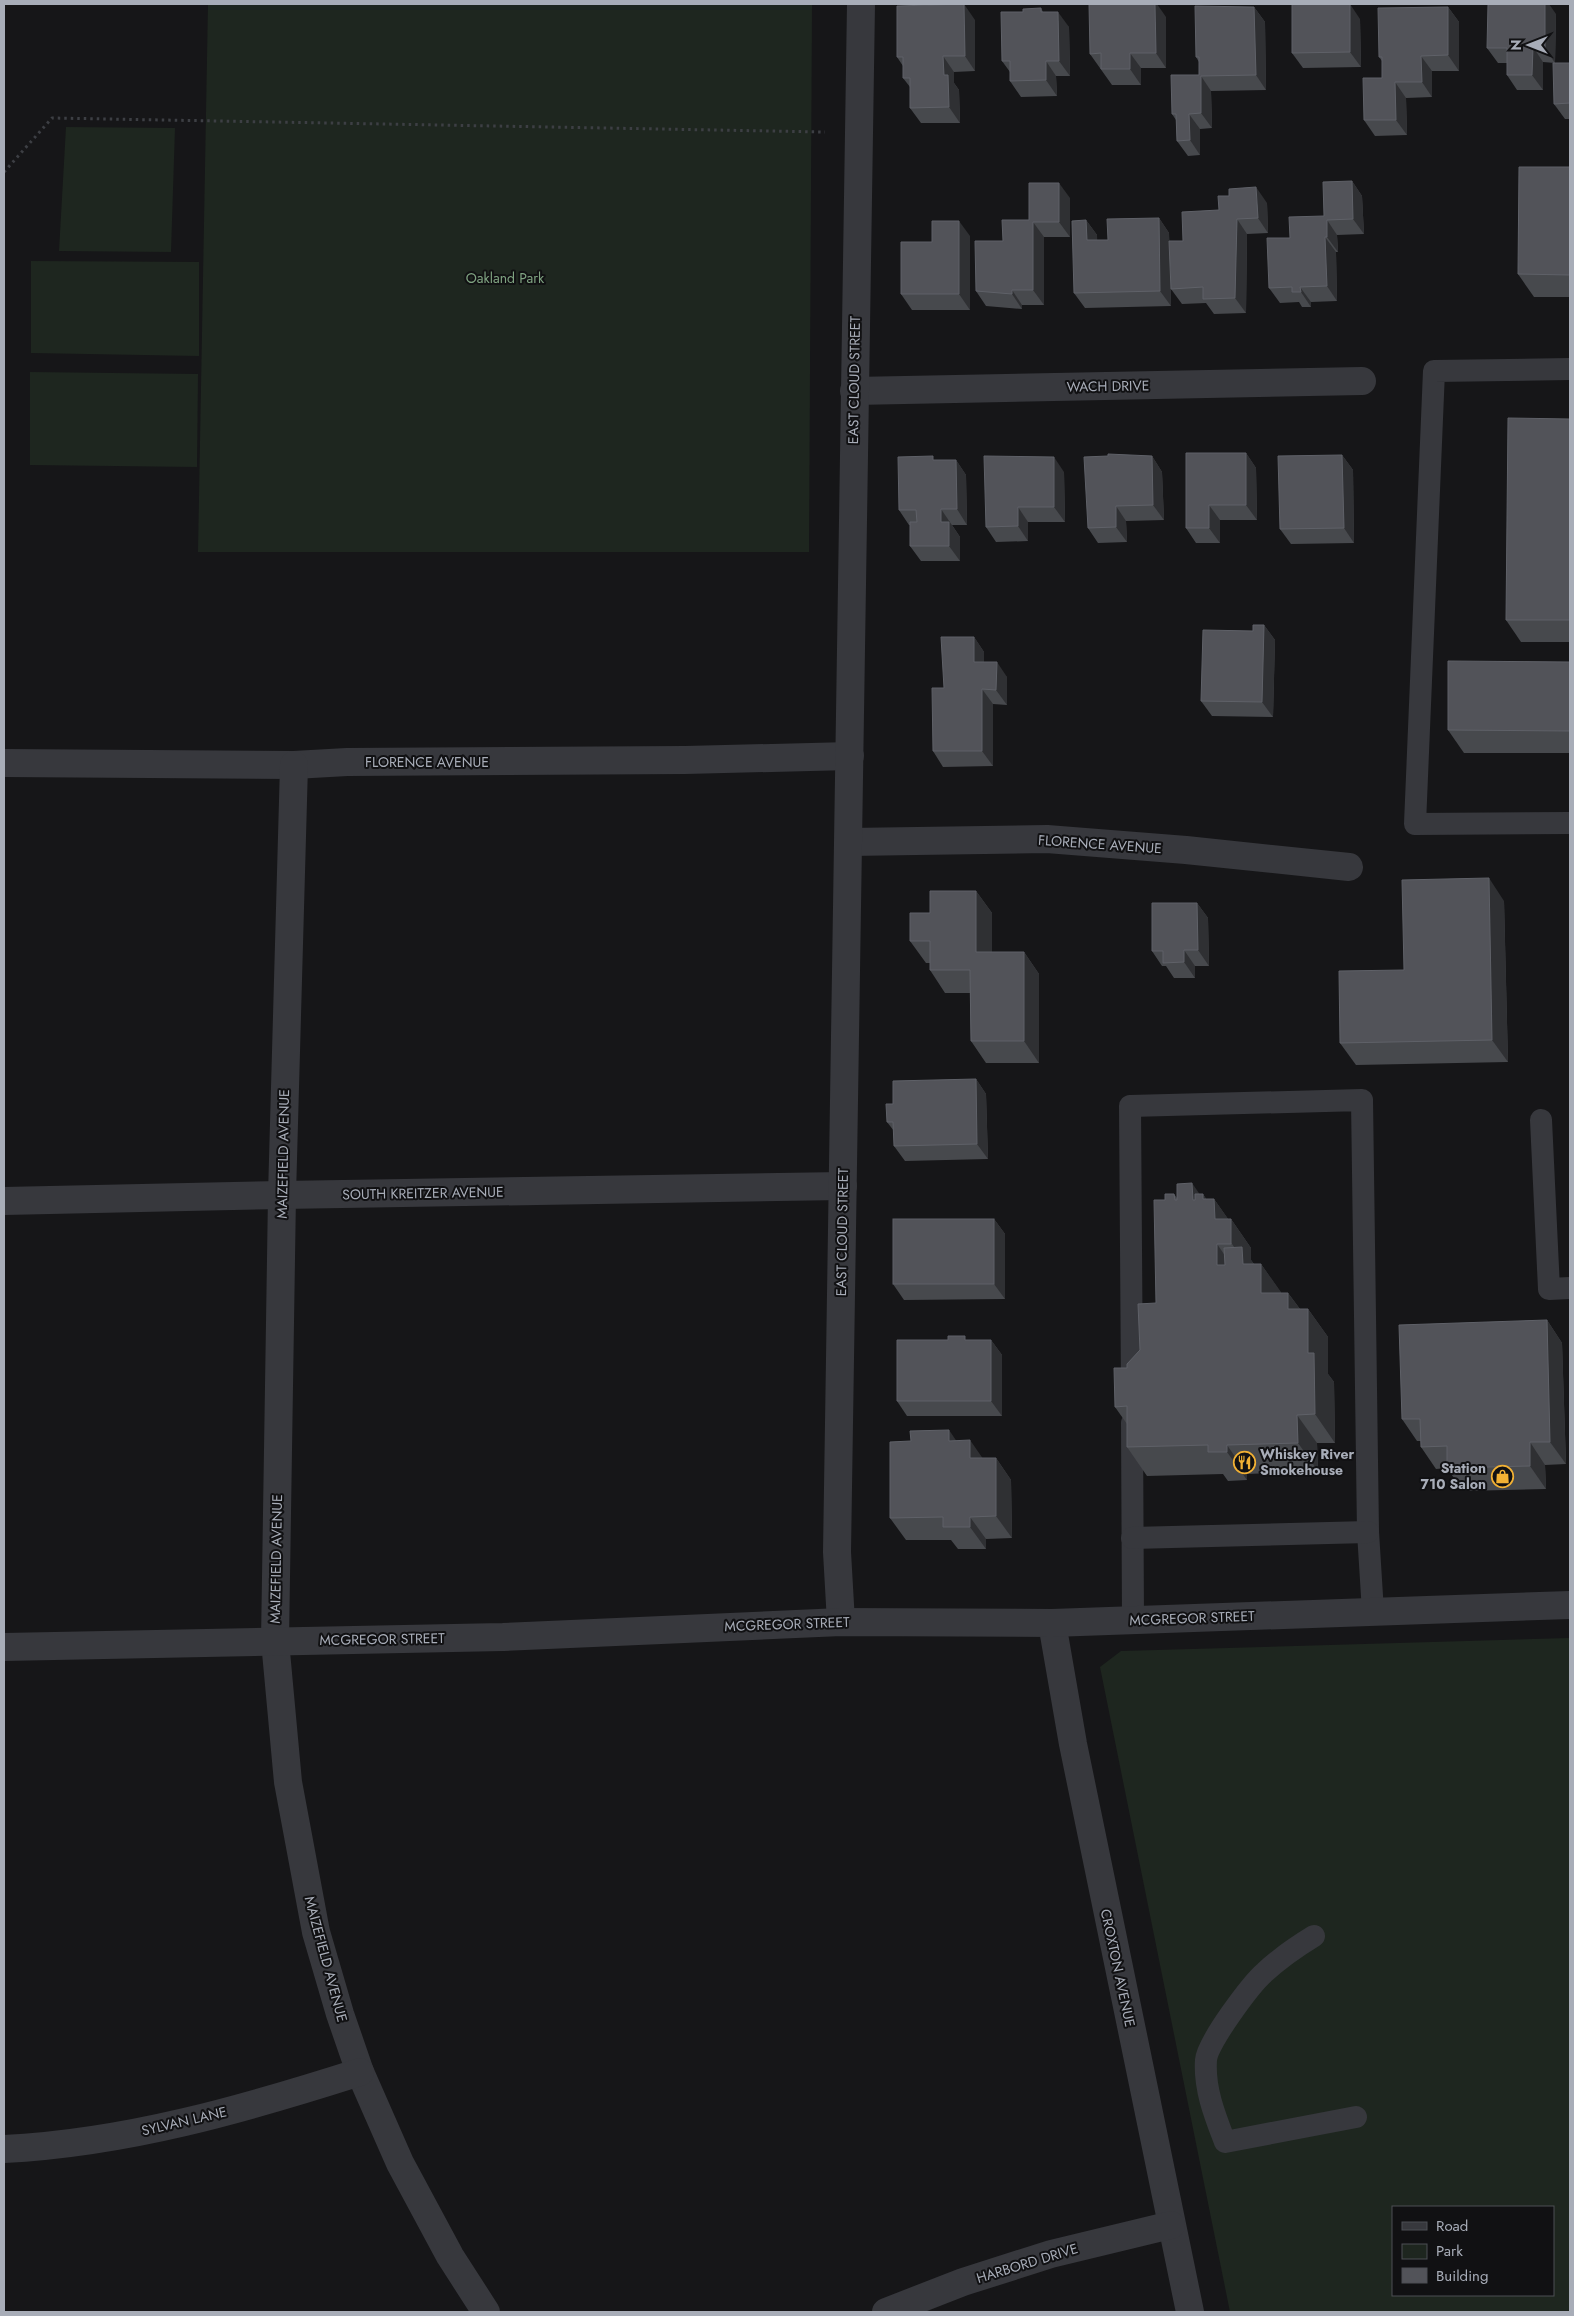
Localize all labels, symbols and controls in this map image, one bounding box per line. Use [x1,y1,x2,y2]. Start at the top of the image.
north arrow [1504,20,1554,70]
text: N [1506,39,1526,51]
park label: Oakland Park [466,268,545,288]
street label: EAST CLOUD STREET [843,315,865,444]
street label: WACH DRIVE [1066,375,1150,397]
street label: FLORENCE AVENUE [365,752,489,772]
street label: FLORENCE AVENUE [1037,830,1163,858]
street label: MAIZEFIELD AVENUE [272,1089,294,1219]
street label: EAST CLOUD STREET [831,1167,853,1296]
street label: SOUTH KREITZER AVENUE [342,1182,504,1204]
place label: Whiskey River Smokehouse [1260,1444,1354,1480]
restaurant icon: Whiskey River Smokehouse [1232,1450,1256,1474]
place label: Station 710 Salon [1421,1458,1486,1494]
shop icon: Station 710 Salon [1490,1464,1514,1488]
street label: MAIZEFIELD AVENUE [265,1494,287,1624]
street label: MCGREGOR STREET [1129,1606,1255,1630]
street label: MCGREGOR STREET [724,1612,850,1636]
street label: MCGREGOR STREET [319,1628,445,1650]
street label: MAIZEFIELD AVENUE [300,1894,352,2024]
street label: CROXTON AVENUE [1096,1907,1140,2029]
street label: SYLVAN LANE [139,2101,229,2141]
legend [1392,2206,1554,2296]
text: Road [1436,2215,1468,2237]
street label: HARBORD DRIVE [974,2238,1080,2288]
text: Park [1436,2240,1463,2262]
text: Building [1436,2265,1488,2287]

